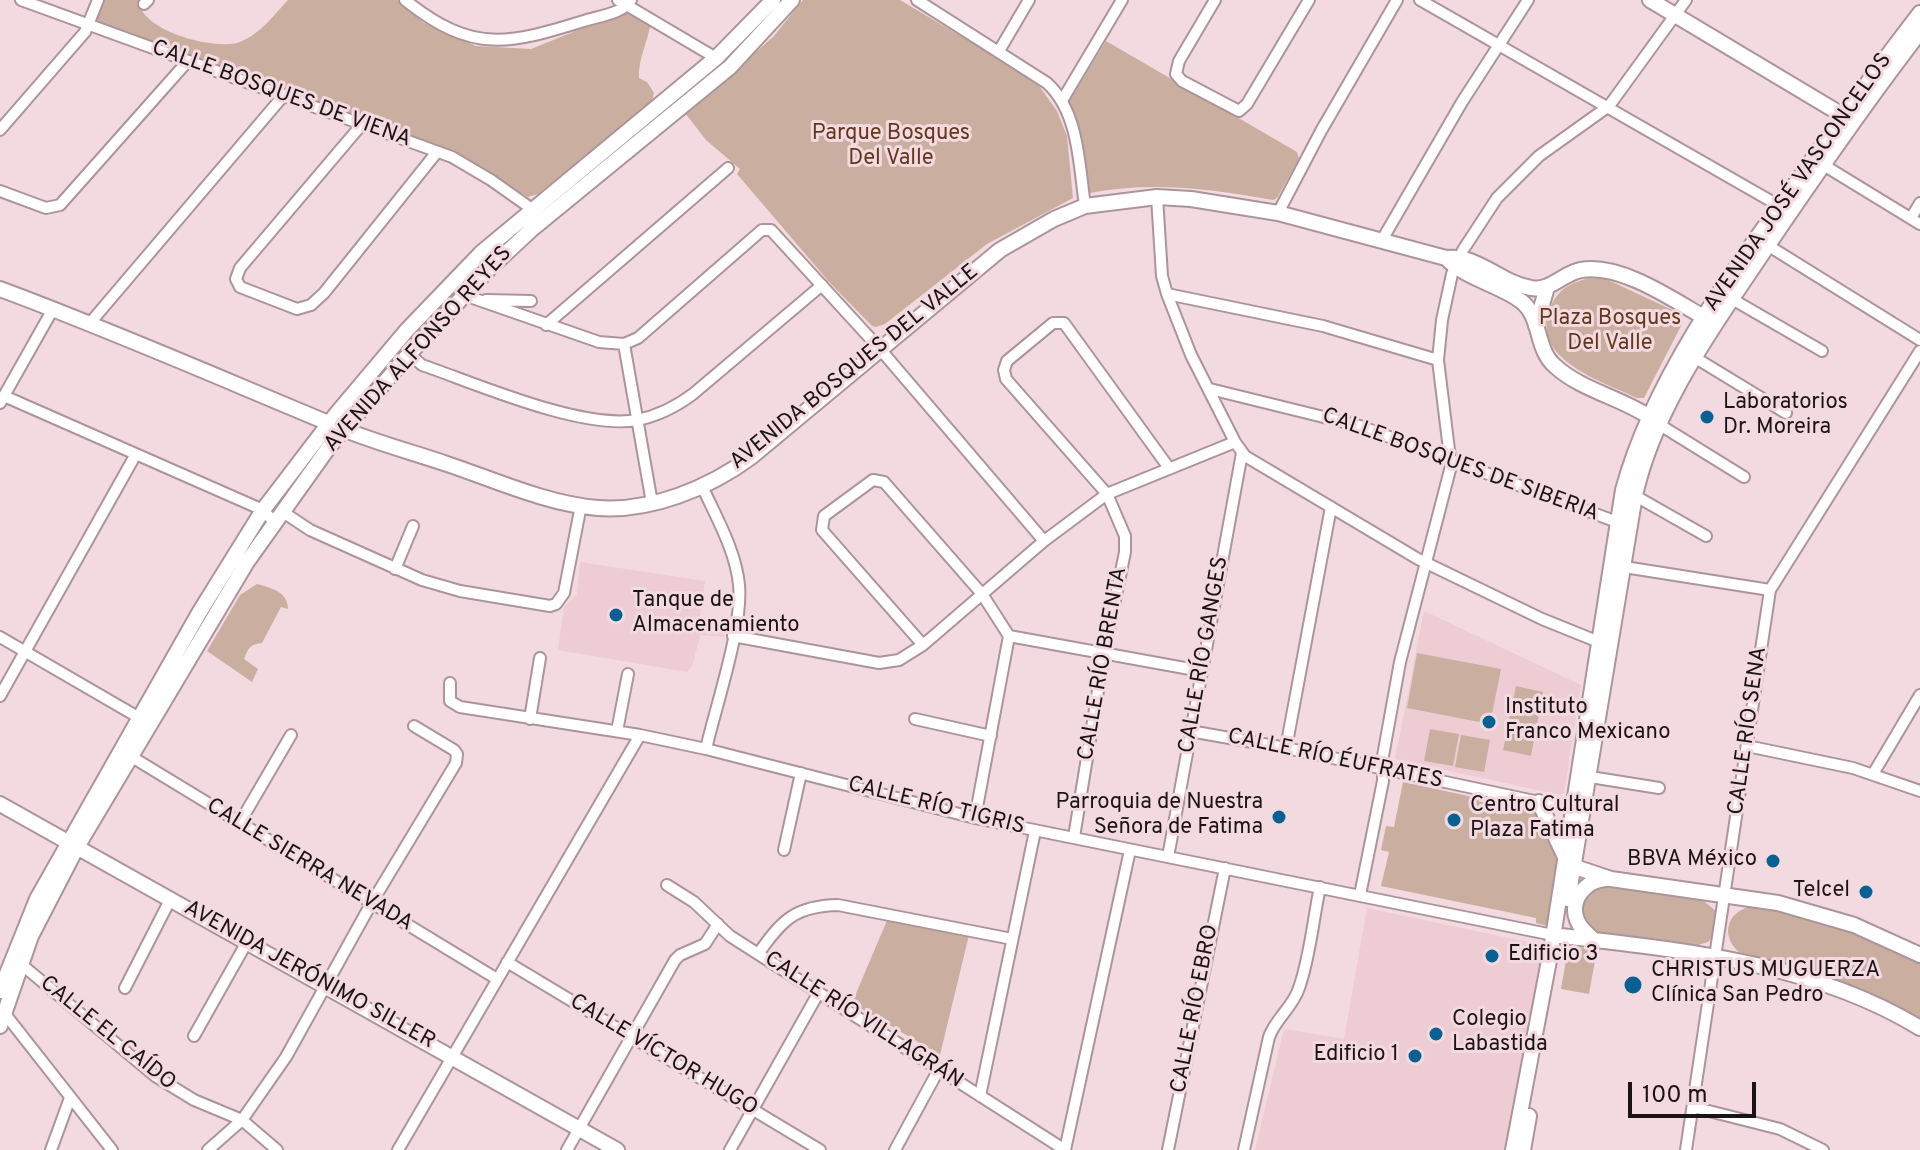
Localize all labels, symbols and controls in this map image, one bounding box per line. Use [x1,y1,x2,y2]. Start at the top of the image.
street label: CALLE BOSQUES DE VIENA [148,36,414,154]
street label: AVENIDA JOSÉ VASCONCELOS [1699,49,1899,317]
park label: Parque Bosques Del Valle [812,122,970,174]
street label: AVENIDA ALFONSO REYES [320,242,518,458]
street label: AVENIDA BOSQUES DEL VALLE [726,260,984,476]
park label: Plaza Bosques Del Valle [1539,307,1681,358]
place label: Laboratorios Dr. Moreira [1723,391,1848,442]
street label: CALLE BOSQUES DE SIBERIA [1318,404,1602,528]
marker: Laboratorios Dr. Moreira [1698,408,1716,426]
street label: CALLE RÍO GANGES [1175,555,1235,755]
street label: CALLE RÍO BRENTA [1074,565,1134,763]
place label: Tanque de Almacenamiento [632,589,800,640]
marker: Tanque de Almacenamiento [607,606,625,624]
street label: CALLE RÍO SENA [1724,645,1774,817]
place label: Instituto Franco Mexicano [1505,696,1671,748]
marker: Instituto Franco Mexicano [1480,713,1498,731]
street label: CALLE RÍO ÉUFRATES [1225,724,1445,796]
street label: CALLE RÍO TIGRIS [845,772,1027,842]
place label: Parroquia de Nuestra Señora de Fatima [1055,791,1263,842]
street label: CALLE SIERRA NEVADA [201,794,417,938]
place label: Centro Cultural Plaza Fatima [1470,794,1619,846]
marker: Parroquia de Nuestra Señora de Fatima [1270,808,1288,826]
marker: Centro Cultural Plaza Fatima [1445,811,1463,829]
place label: BBVA México [1627,848,1757,874]
marker: BBVA México [1764,852,1782,870]
place label: Telcel [1793,879,1850,905]
marker: Telcel [1857,883,1875,901]
street label: AVENIDA JERÓNIMO SILLER [179,896,439,1056]
street label: CALLE RÍO EBRO [1167,922,1225,1096]
place label: Edificio 3 [1508,943,1599,969]
street label: CALLE RÍO VILLAGRÁN [759,947,967,1095]
marker: Edificio 3 [1483,947,1501,965]
place label: CHRISTUS MUGUERZA Clínica San Pedro [1651,959,1880,1010]
street label: CALLE EL CAÍDO [34,971,180,1097]
marker: CHRISTUS MUGUERZA Clínica San Pedro [1622,974,1644,996]
street label: CALLE VÍCTOR HUGO [564,989,762,1123]
place label: Colegio Labastida [1452,1008,1548,1060]
marker: Colegio Labastida [1427,1025,1445,1043]
place label: Edificio 1 [1313,1043,1399,1069]
marker: Edificio 1 [1406,1047,1424,1065]
scale bar [1632,1066,1760,1116]
text: 100 m [1642,1081,1708,1111]

